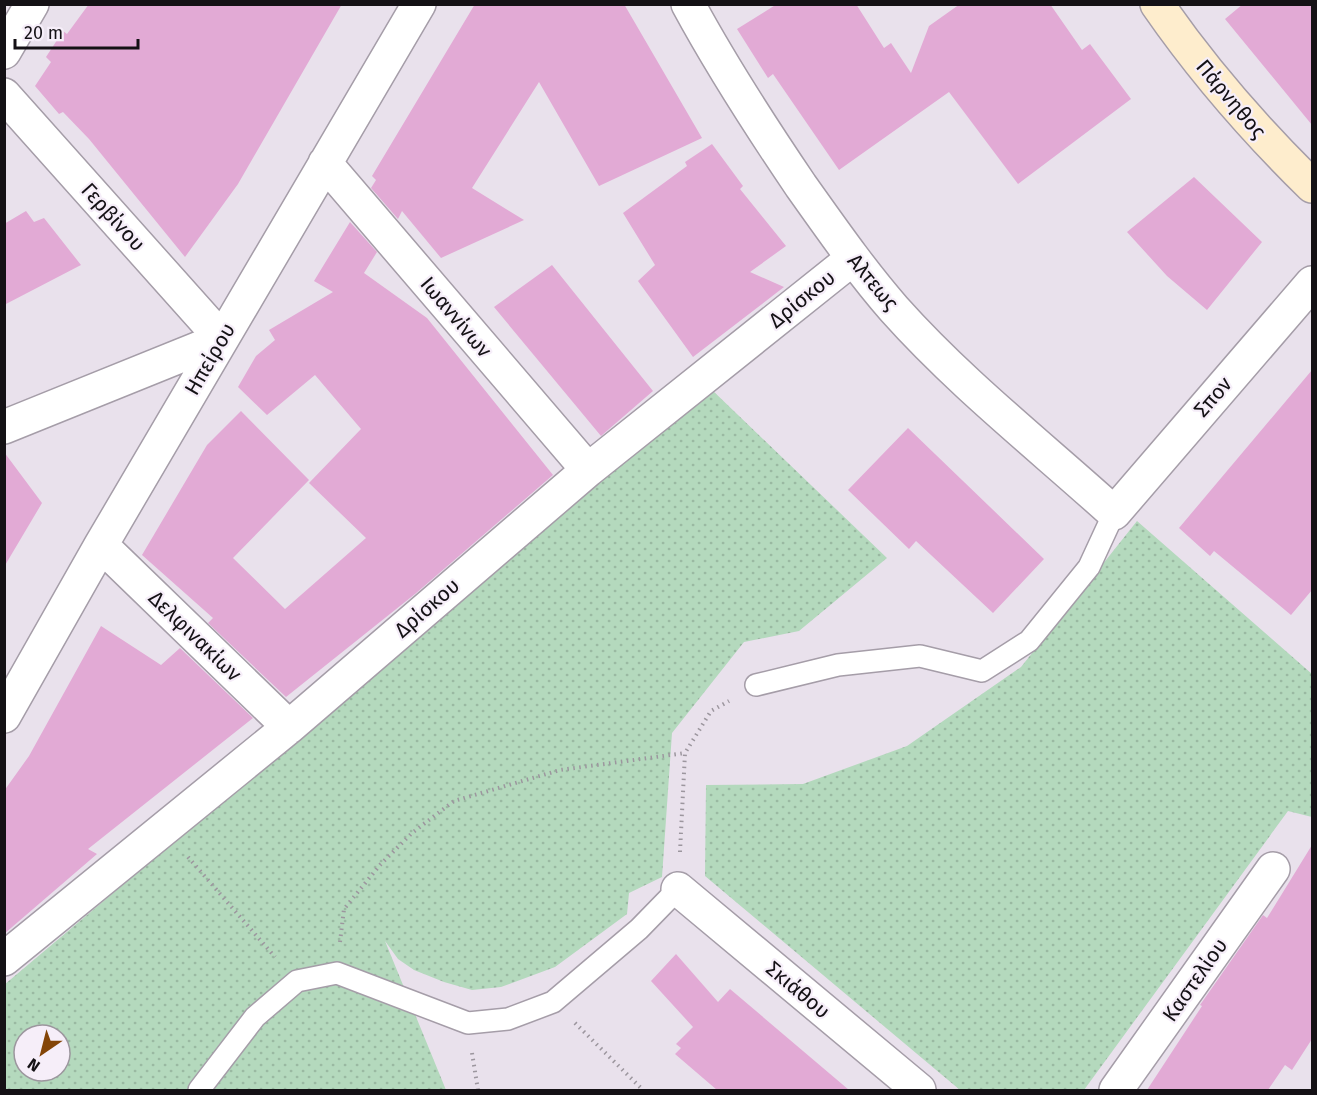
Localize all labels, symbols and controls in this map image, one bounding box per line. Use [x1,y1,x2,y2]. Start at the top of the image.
scale bar [15,12,138,50]
text: 20 m [24,22,63,44]
street label: Πάρνηθος [1190,54,1272,144]
street label: Γερβίνου [75,177,151,257]
street label: Αλτεως [842,248,904,316]
street label: Δρίσκου [764,264,840,334]
street label: Ιωαννίνων [415,271,497,363]
street label: Ηπείρου [179,318,241,400]
street label: Σπον [1188,372,1238,422]
street label: Δρίσκου [389,573,465,643]
street label: Δελφινακίων [143,585,247,687]
street label: Καστελίου [1157,933,1233,1027]
street label: Σκιάθου [761,956,835,1024]
north arrow [12,1023,72,1083]
text: N [24,1054,43,1076]

